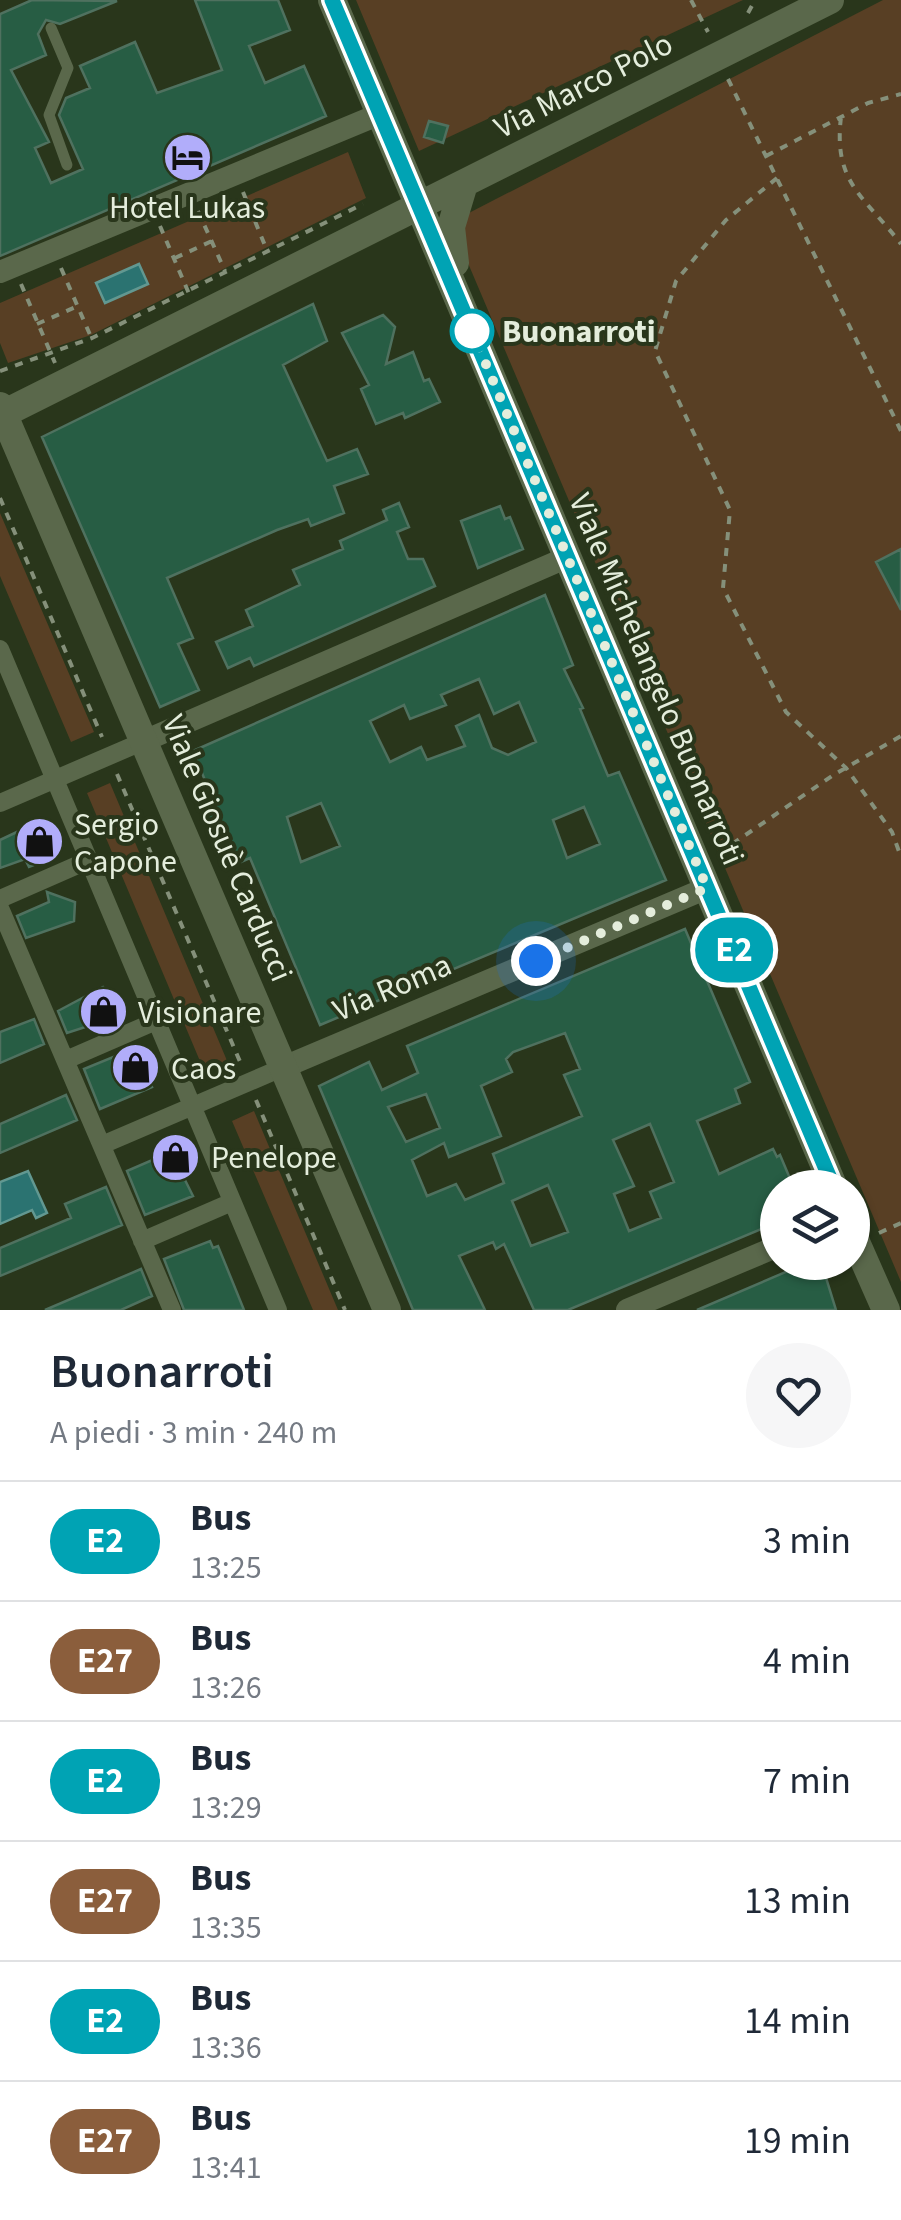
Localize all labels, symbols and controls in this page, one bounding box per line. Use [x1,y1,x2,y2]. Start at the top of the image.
street label: Via Marco Polo [486,21,681,151]
hotel icon: Hotel Lukas [161,131,213,183]
place label: Hotel Lukas [109,185,265,231]
place label: Buonarroti [502,309,656,355]
marker: Buonarroti [451,310,493,352]
street label: Viale Michelangelo Buonarroti [557,486,755,872]
street label: Viale Giosuè Carducci [150,708,304,989]
place label: Sergio Capone [74,802,177,885]
shop icon: Sergio Capone [13,816,65,868]
line badge: E2 [689,918,779,982]
text: E2 [715,925,753,975]
your location [511,936,561,986]
street label: Via Roma [326,942,459,1033]
shop icon: Visionare [77,986,129,1038]
place label: Visionare [138,990,261,1036]
shop icon: Caos [110,1042,162,1094]
place label: Caos [171,1046,236,1092]
shop icon: Penelope [150,1131,202,1183]
place label: Penelope [211,1135,337,1181]
map controls [760,1170,870,1280]
button: layers [760,1170,870,1280]
text: Buonarroti [50,1338,274,1406]
button: heart [746,1343,851,1448]
text: A piedi · 3 min · 240 m [50,1410,337,1456]
text: Bus [190,1491,251,1545]
text: 3 min [763,1514,851,1568]
text: E2 [86,1516,124,1566]
text: 13:25 [190,1545,262,1591]
text: Bus [190,1611,251,1665]
text: 4 min [763,1634,851,1688]
text: E27 [77,1636,133,1686]
text: 13:26 [190,1665,262,1711]
text: Bus [190,1731,251,1785]
text: 7 min [763,1754,851,1808]
text: E2 [86,1756,124,1806]
text: 13:29 [190,1785,262,1831]
text: Bus [190,1851,251,1905]
text: 13 min [744,1874,851,1928]
text: E27 [77,1876,133,1926]
text: 13:35 [190,1905,262,1951]
text: Bus [190,1971,251,2025]
text: 14 min [744,1994,851,2048]
text: E2 [86,1996,124,2046]
text: 13:36 [190,2025,262,2071]
text: Bus [190,2091,251,2145]
text: 19 min [744,2114,851,2168]
text: E27 [77,2116,133,2166]
text: 13:41 [190,2145,262,2191]

